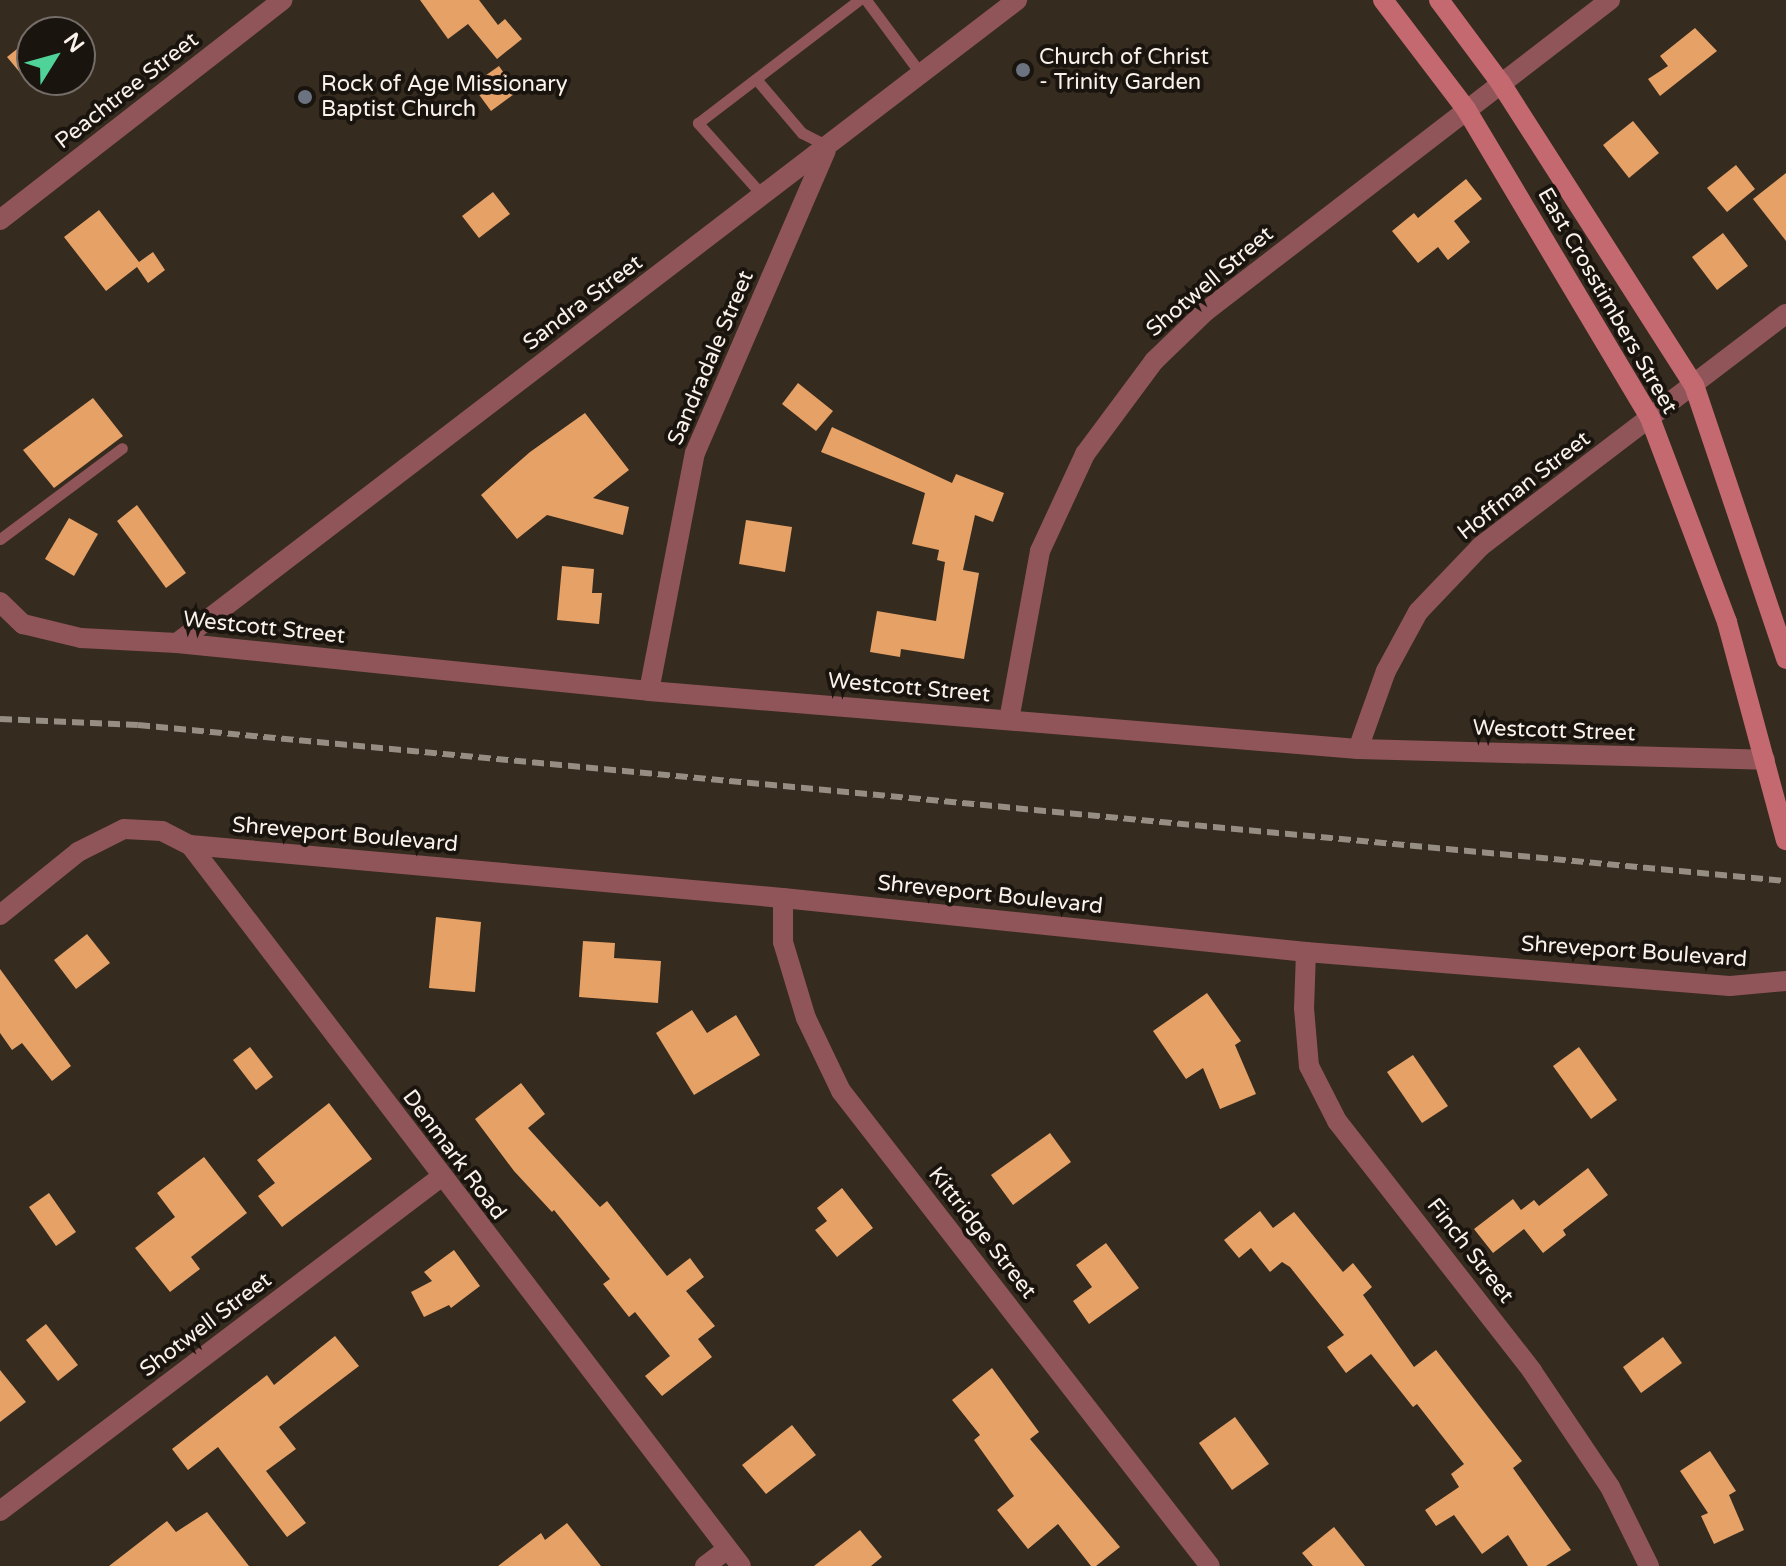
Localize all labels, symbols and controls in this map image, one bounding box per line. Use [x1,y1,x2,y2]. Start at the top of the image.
north arrow [16,16,96,96]
street label: Peachtree Street [50,27,204,155]
text: N [58,28,89,58]
place label: Church of Christ - Trinity Garden [1039,44,1209,96]
marker: Church of Christ - Trinity Garden [1014,61,1032,79]
place label: Rock of Age Missionary Baptist Church [321,71,568,122]
marker: Rock of Age Missionary Baptist Church [296,88,314,106]
street label: East Crosstimbers Street [1531,183,1683,419]
street label: Shotwell Street [1141,221,1279,343]
street label: Sandra Street [518,250,648,356]
street label: Sandradale Street [662,267,760,449]
street label: Hoffman Street [1452,426,1596,546]
street label: Westcott Street [182,606,346,650]
street label: Westcott Street [827,668,991,708]
street label: Westcott Street [1472,715,1636,747]
street label: Shreveport Boulevard [231,812,459,858]
street label: Shreveport Boulevard [876,870,1104,920]
street label: Shreveport Boulevard [1520,931,1748,973]
street label: Denmark Road [397,1085,511,1225]
street label: Kittridge Street [922,1162,1042,1304]
street label: Finch Street [1421,1193,1519,1309]
street label: Shotwell Street [135,1267,277,1383]

